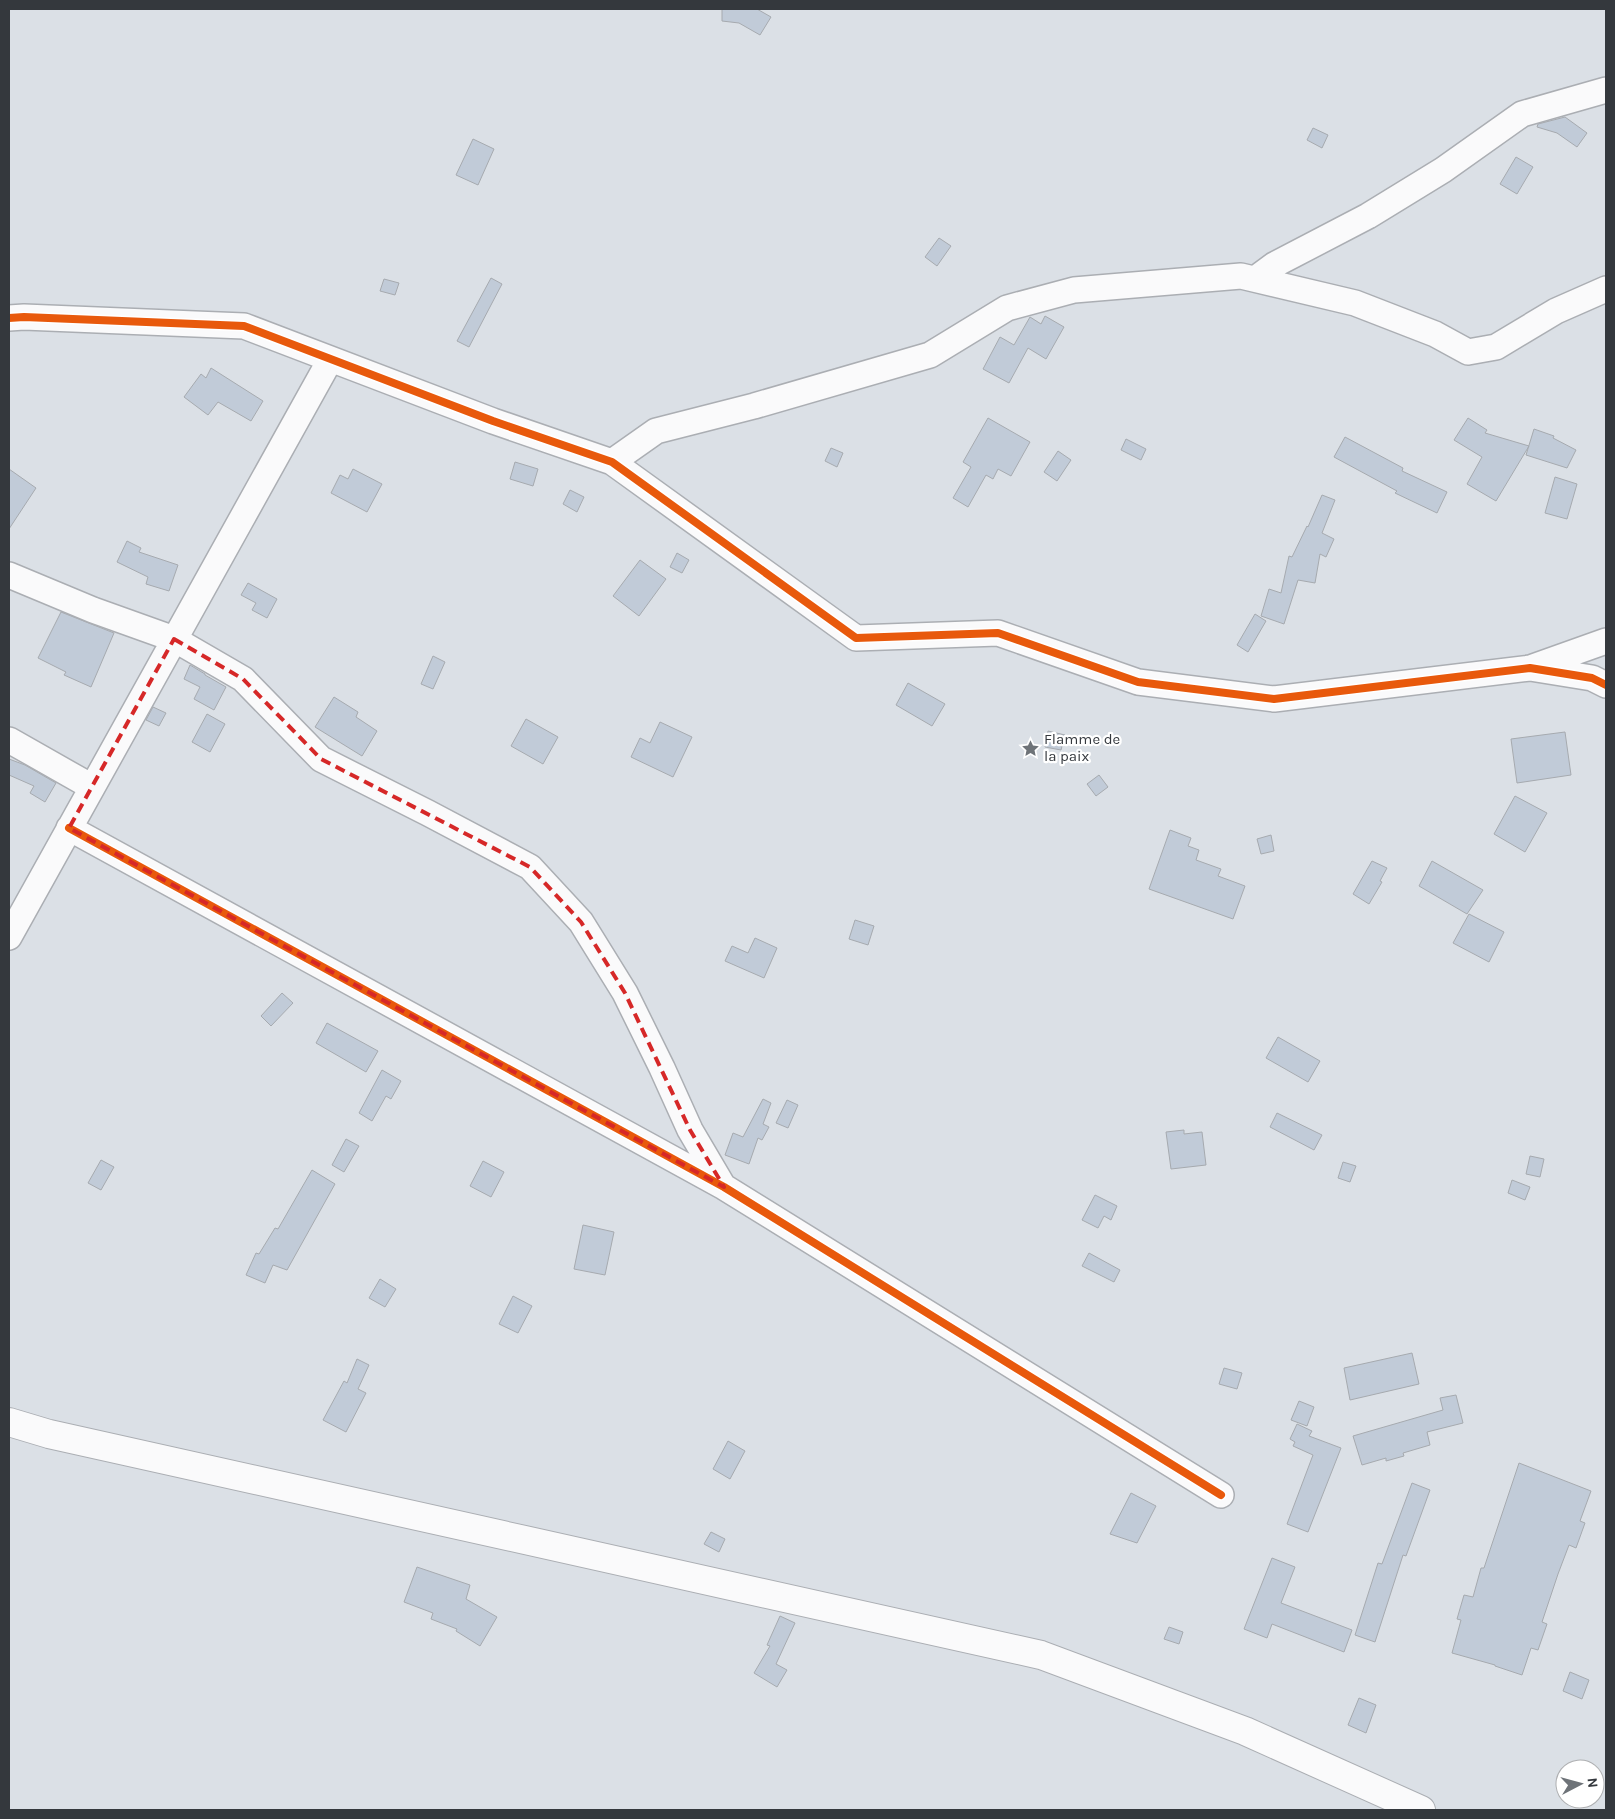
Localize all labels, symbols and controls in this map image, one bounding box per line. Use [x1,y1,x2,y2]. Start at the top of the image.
place label: Flamme de la paix [1044,730,1120,765]
place icon: Flamme de la paix [1020,738,1040,758]
north arrow [1555,1759,1605,1809]
text: N [1583,1777,1601,1789]

